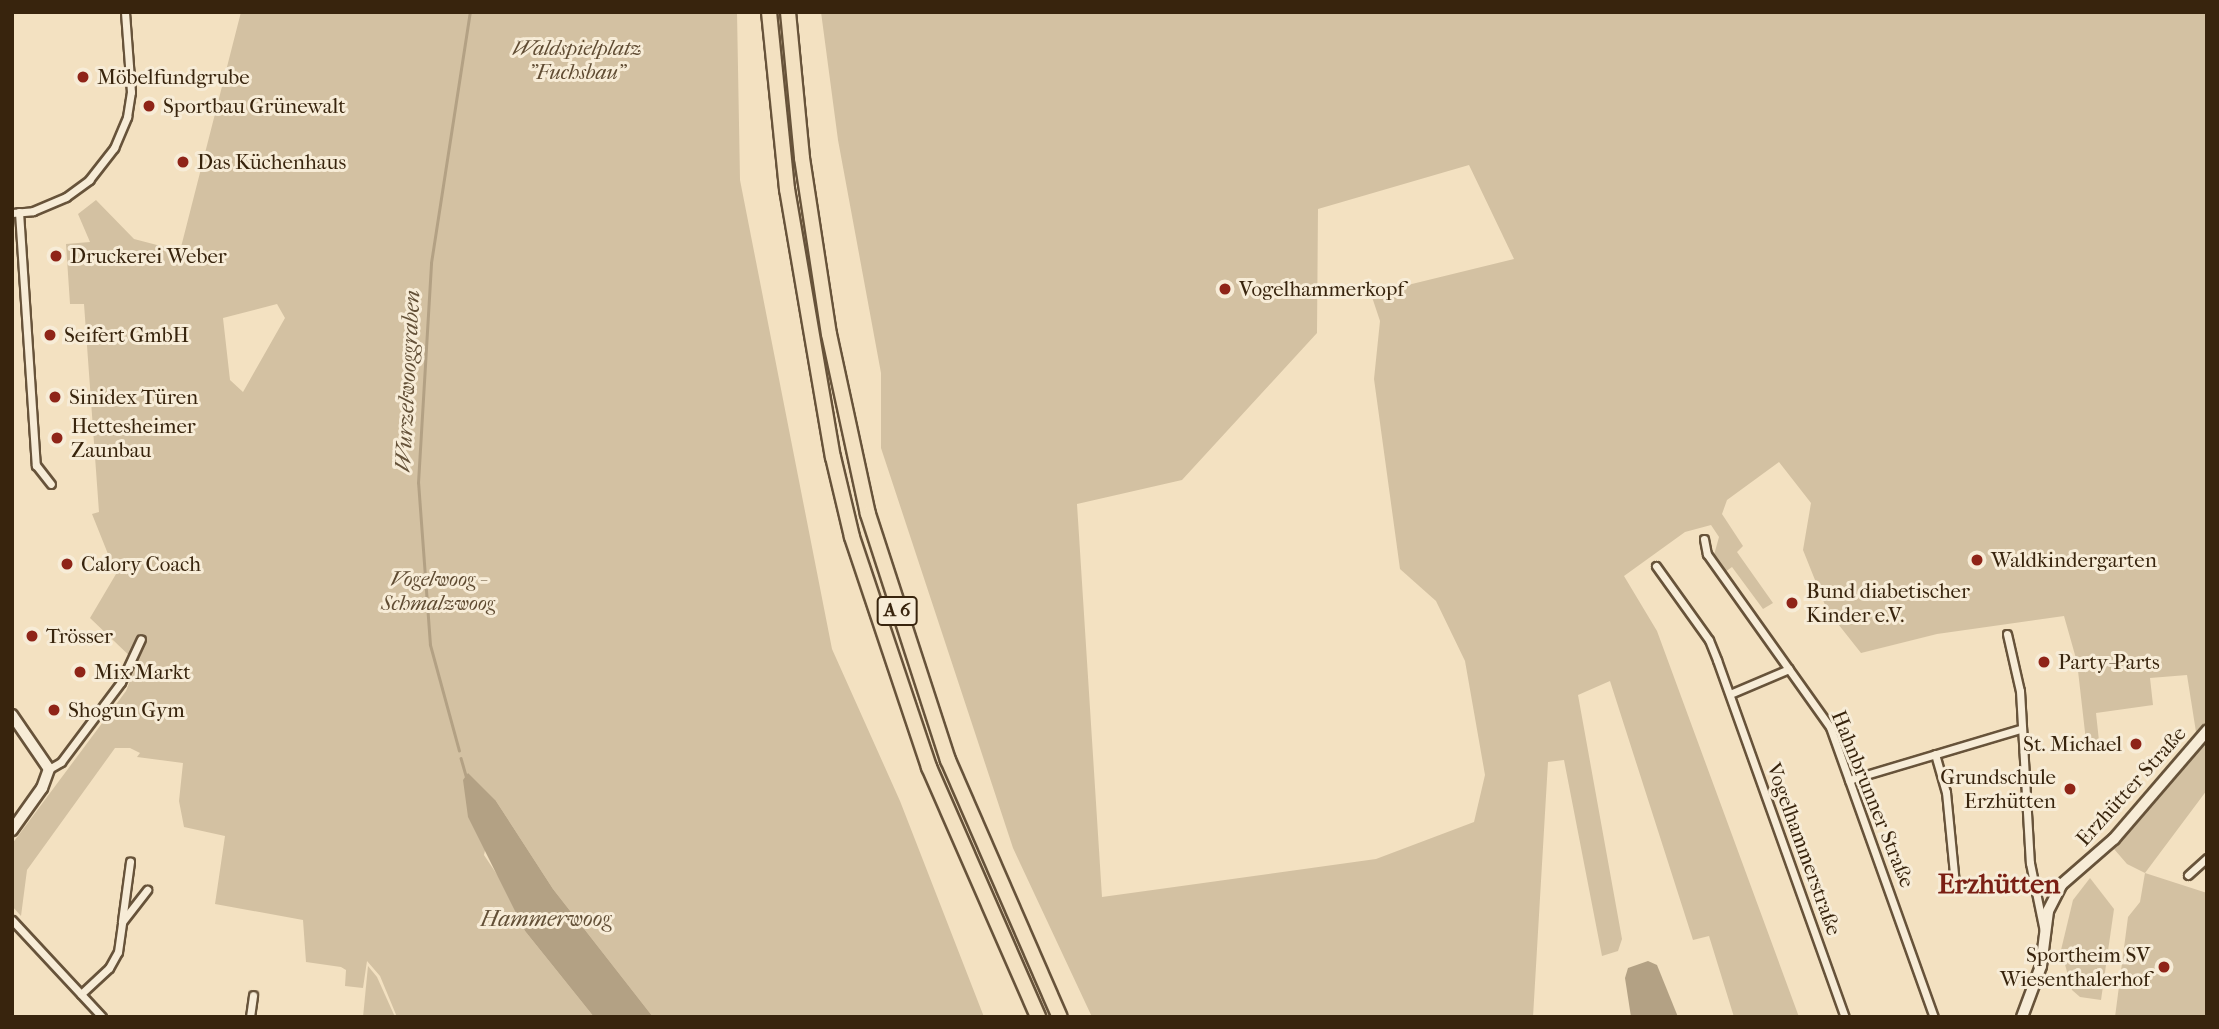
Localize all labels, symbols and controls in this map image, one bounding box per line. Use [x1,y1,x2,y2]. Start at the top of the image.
park label: Waldspielplatz "Fuchsbau" [512,35,642,85]
place label: Möbelfundgrube [97,64,250,90]
marker: Möbelfundgrube [75,69,91,85]
place label: Sportbau Grünewalt [163,93,346,119]
marker: Sportbau Grünewalt [141,98,157,114]
place label: Das Küchenhaus [197,149,346,175]
marker: Das Küchenhaus [175,154,191,170]
place label: Druckerei Weber [70,243,227,269]
marker: Druckerei Weber [48,248,64,264]
place label: Vogelhammerkopf [1239,276,1404,302]
marker: Vogelhammerkopf [1217,281,1233,297]
water label: Wurzelwooggraben [389,289,427,473]
place label: Seifert GmbH [64,322,189,348]
marker: Seifert GmbH [42,327,58,343]
place label: Sinidex Türen [69,384,198,410]
marker: Sinidex Türen [47,389,63,405]
place label: Hettesheimer Zaunbau [71,413,196,463]
marker: Hettesheimer Zaunbau [49,430,65,446]
place label: Waldkindergarten [1991,547,2157,573]
place label: Calory Coach [81,551,201,577]
marker: Waldkindergarten [1969,552,1985,568]
marker: Calory Coach [59,556,75,572]
park label: Vogelwoog - Schmalzwoog [381,566,495,616]
place label: Bund diabetischer Kinder e.V. [1806,578,1970,628]
marker: Bund diabetischer Kinder e.V. [1784,595,1800,611]
road number: A 6 [876,596,918,626]
place label: Trösser [46,623,113,649]
marker: Trösser [24,628,40,644]
place label: Party-Parts [2058,649,2160,675]
marker: Party-Parts [2036,654,2052,670]
place label: Mix Markt [94,659,191,685]
marker: Mix Markt [72,664,88,680]
place label: Shogun Gym [68,697,185,723]
marker: Shogun Gym [46,702,62,718]
street label: Hahnbrunner Straße [1826,707,1920,891]
street label: Erzhütter Straße [2071,721,2191,851]
place label: St. Michael [2023,731,2122,757]
marker: St. Michael [2128,736,2144,752]
street label: Vogelhammerstraße [1761,759,1847,939]
place label: Grundschule Erzhütten [1940,764,2056,814]
marker: Grundschule Erzhütten [2062,781,2078,797]
district label: Erzhütten [1938,867,2060,901]
water label: Hammerwoog [480,905,612,933]
place label: Sportheim SV Wiesenthalerhof [2000,942,2150,992]
marker: Sportheim SV Wiesenthalerhof [2156,959,2172,975]

